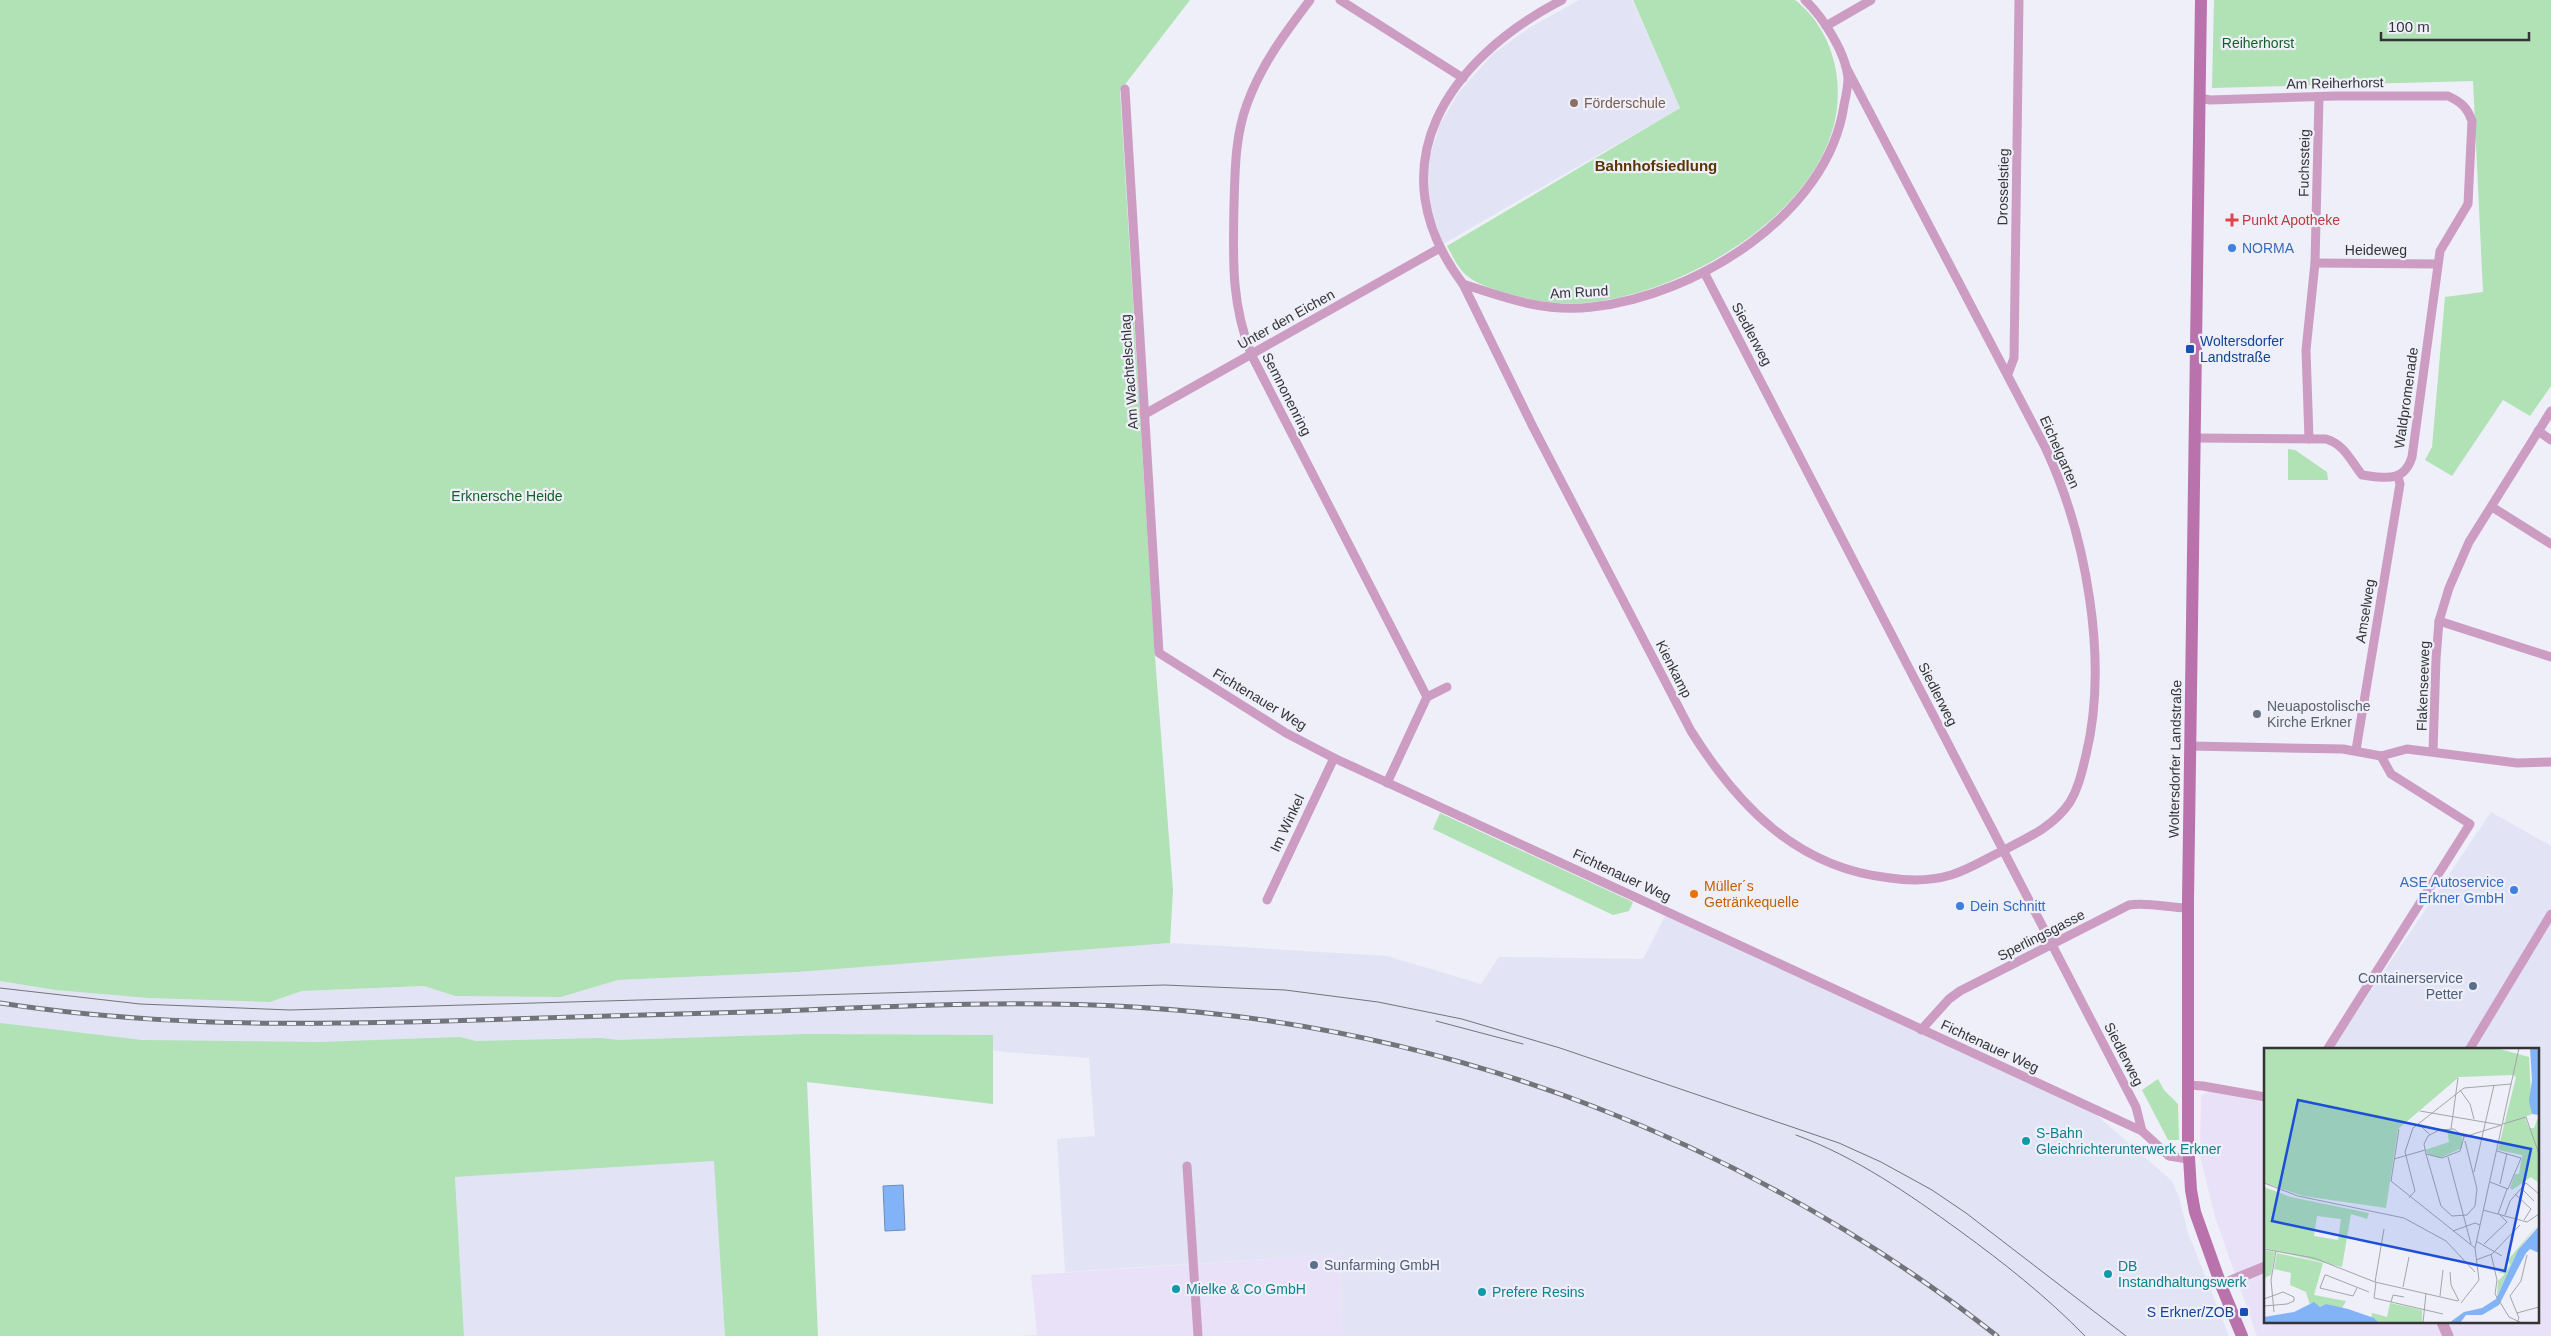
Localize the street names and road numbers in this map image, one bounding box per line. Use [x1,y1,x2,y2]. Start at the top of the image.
street label: Am Reiherhorst [2286,74,2384,92]
street label: Fuchssteig [2295,129,2313,197]
street label: Drosselstieg [1994,148,2012,226]
street label: Heideweg [2345,242,2407,258]
street label: Am Rund [1549,282,1609,302]
street label: Unter den Eichen [1235,286,1337,352]
street label: Siedlerweg [1729,300,1775,368]
street label: Am Wachtelschlag [1117,314,1141,430]
street label: Waldpromenade [2391,346,2421,450]
street label: Semnonenring [1259,350,1315,438]
street label: Eichelgarten [2037,413,2083,491]
street label: Amselweg [2352,578,2378,644]
street label: Kienkamp [1653,638,1695,701]
street label: Flakenseeweg [2413,641,2433,731]
street label: Siedlerweg [1915,660,1961,728]
street label: Fichtenauer Weg [1210,665,1310,733]
street label: Woltersdorfer Landstraße [2166,679,2184,838]
street label: Im Winkel [1267,792,1307,854]
street label: Fichtenauer Weg [1570,845,1674,905]
street label: Sperlingsgasse [1995,906,2087,964]
street label: Fichtenauer Weg [1938,1016,2042,1076]
street label: Siedlerweg [2101,1020,2147,1088]

